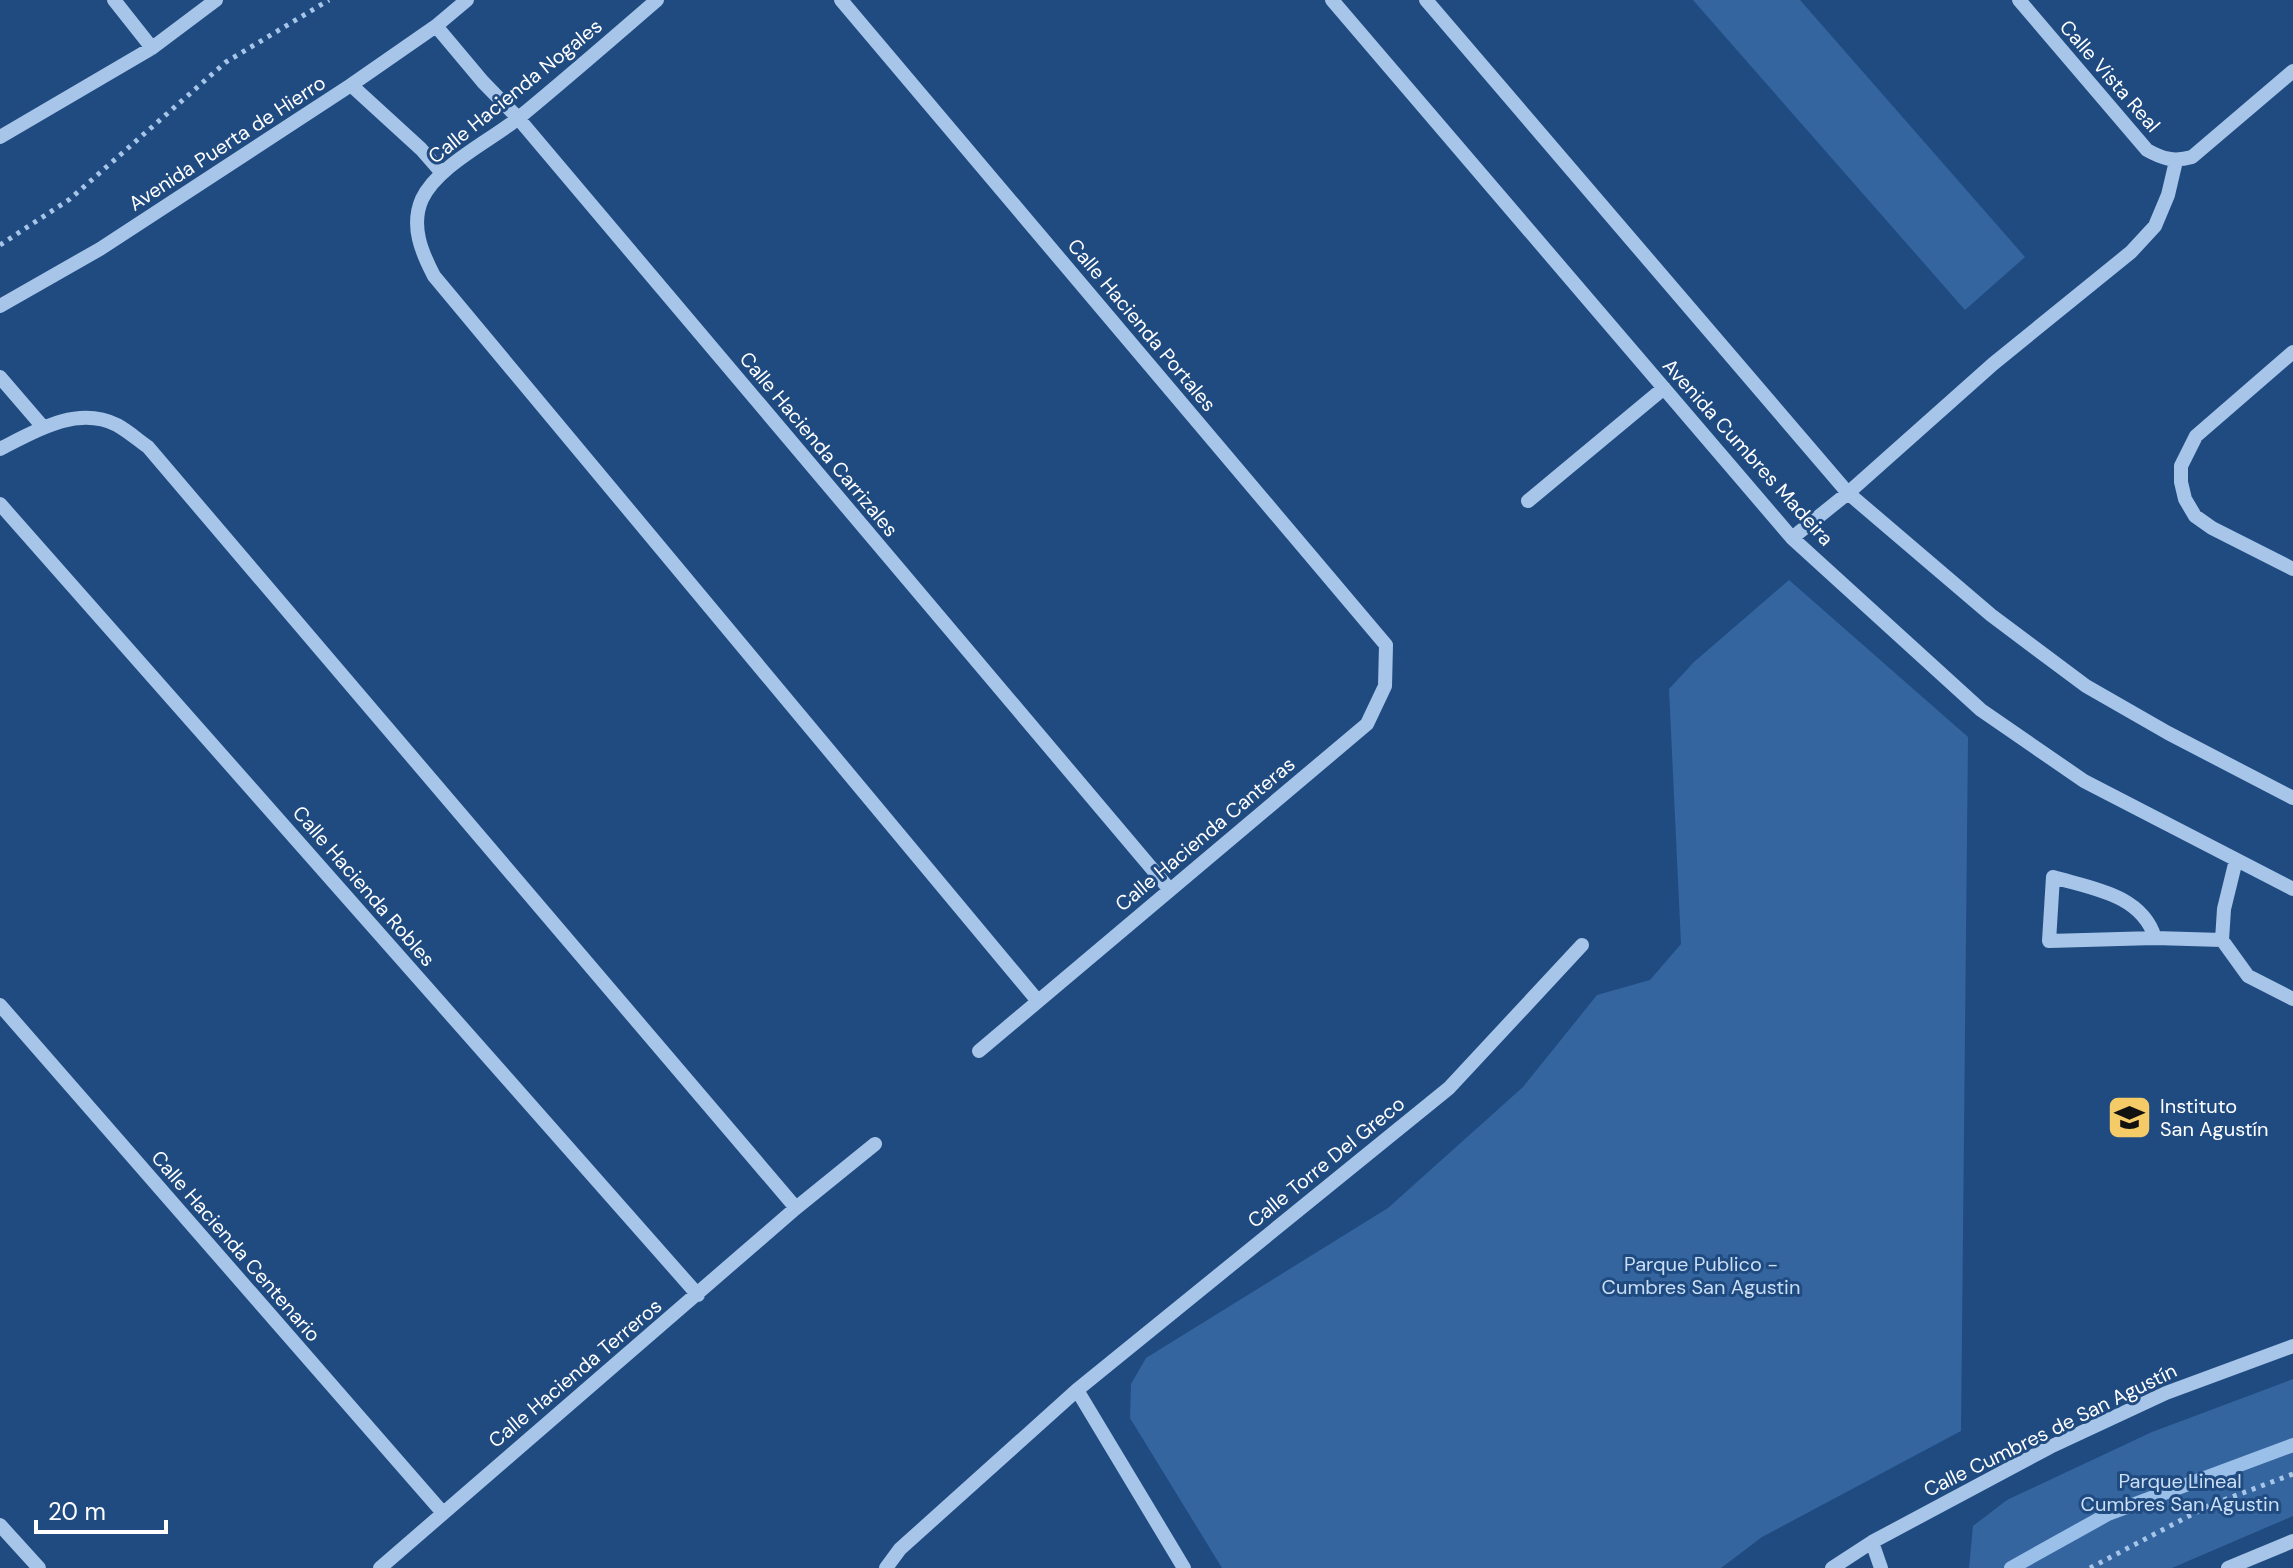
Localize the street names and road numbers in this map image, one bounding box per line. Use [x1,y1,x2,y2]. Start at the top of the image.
street label: Calle Hacienda Nogales [423,13,607,169]
street label: Calle Vista Real [2054,14,2166,138]
street label: Avenida Puerta de Hierro [124,70,330,216]
street label: Calle Hacienda Portales [1062,233,1222,417]
street label: Calle Hacienda Carrizales [734,346,904,542]
street label: Avenida Cumbres Madeira [1657,353,1839,551]
street label: Calle Hacienda Canteras [1110,751,1300,917]
street label: Calle Hacienda Robles [287,800,441,972]
street label: Calle Torre Del Greco [1242,1091,1410,1233]
street label: Calle Hacienda Centenario [146,1145,326,1347]
street label: Calle Hacienda Terreros [483,1293,667,1453]
street label: Calle Cumbres de San Agustín [1919,1357,2181,1503]

